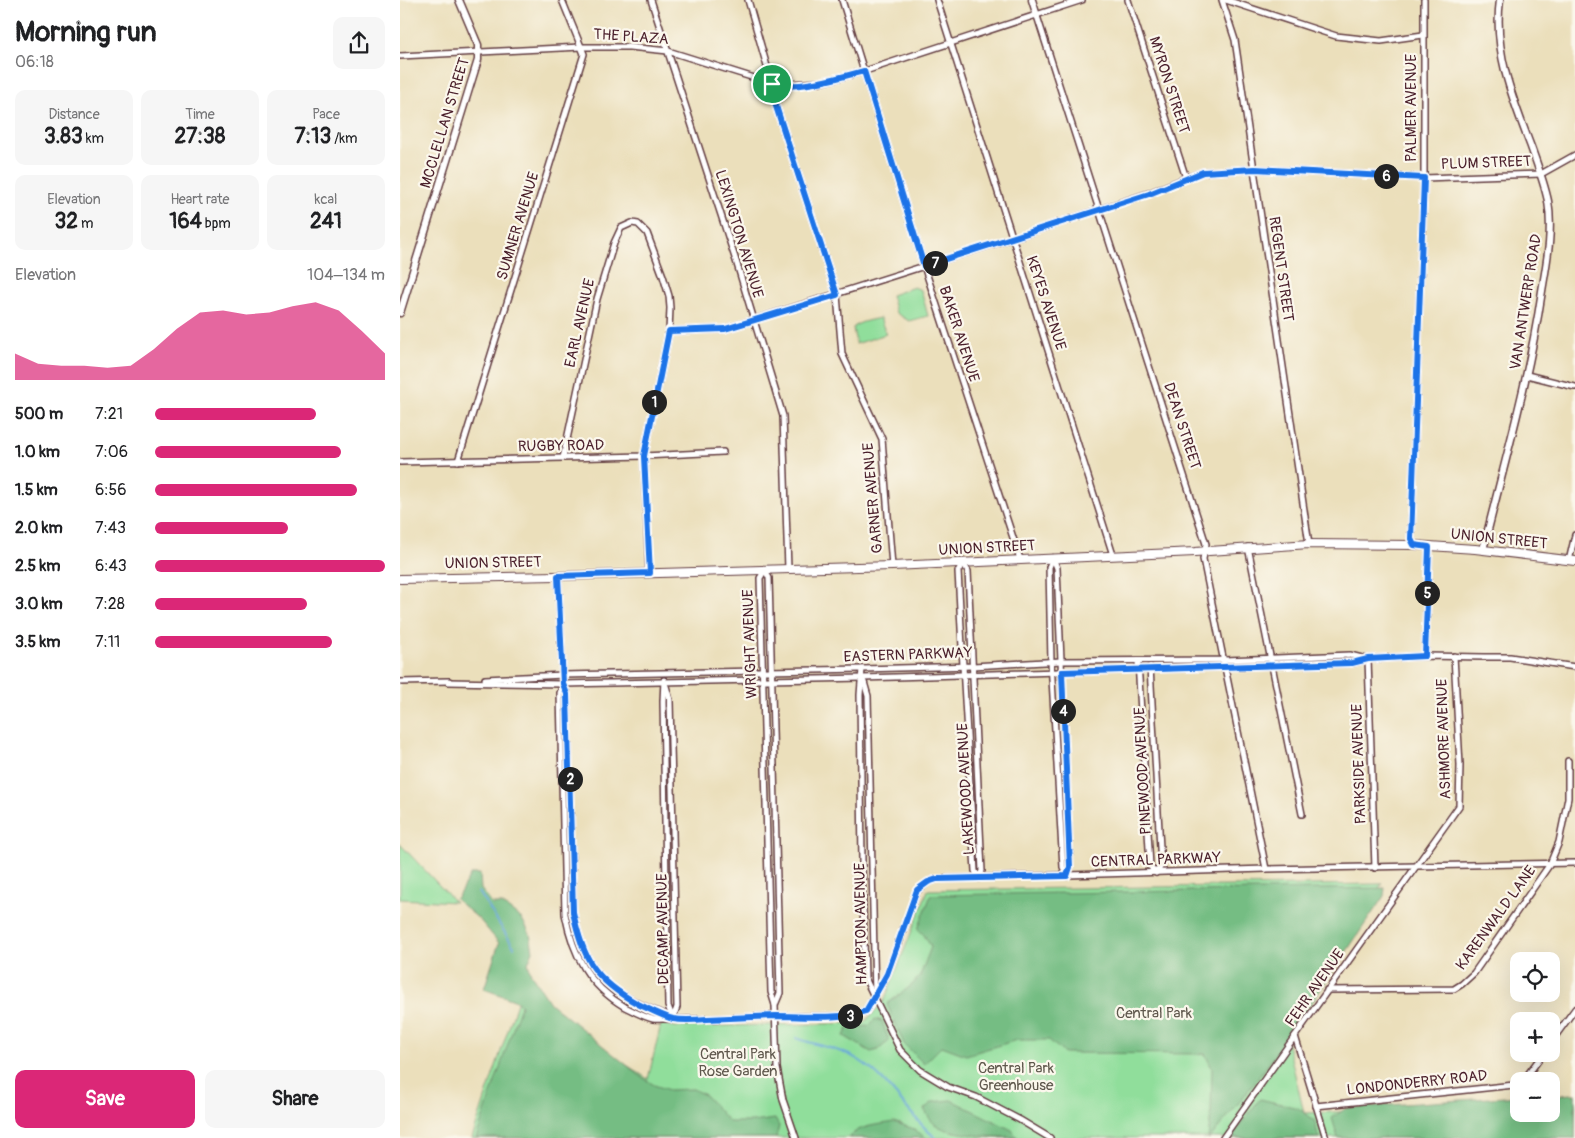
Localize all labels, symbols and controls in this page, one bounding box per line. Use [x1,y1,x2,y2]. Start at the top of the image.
text: Morning run [15,15,157,50]
button: share [333,17,385,69]
street label: THE PLAZA [593,25,669,49]
street label: MYRON STREET [1144,34,1194,136]
text: 06:18 [15,52,54,72]
street label: PALMER AVENUE [1402,54,1421,162]
street label: MCCLELLAN STREET [416,56,474,190]
pin [751,63,793,105]
icon: arrive [758,70,786,98]
text: Distance [48,106,100,123]
text: Time [185,106,215,123]
text: Pace [312,106,340,123]
text: 3.83 [44,123,83,150]
text: 27:38 [175,123,225,150]
text: 7:13 [295,123,331,150]
text: km [83,130,104,147]
text: /km [331,130,358,147]
street label: PLUM STREET [1440,152,1532,174]
pin: 6 [1374,164,1398,188]
street label: LEXINGTON AVENUE [710,168,768,301]
text: 6 [1382,168,1391,185]
street label: SUMNER AVENUE [493,169,544,282]
text: Elevation [47,191,101,208]
text: Heart rate [170,191,230,208]
text: kcal [315,191,337,208]
text: 32 [55,208,78,235]
text: 164 [169,208,202,235]
text: 241 [310,208,342,235]
text: m [78,215,93,232]
text: bpm [202,215,231,232]
street label: REGENT STREET [1264,215,1298,323]
street label: VAN ANTWERP ROAD [1506,233,1546,371]
pin: 7 [922,250,948,276]
street label: KEYES AVENUE [1022,253,1070,353]
text: 7 [932,255,939,272]
text: Elevation [15,265,76,285]
text: 104–134 m [307,265,385,285]
street label: EARL AVENUE [561,276,599,369]
street label: BAKER AVENUE [935,284,984,385]
street label: DEAN STREET [1159,380,1205,472]
pin: 1 [642,390,666,414]
text: 1 [652,394,657,411]
text: 500 m [15,404,63,424]
text: 7:21 [95,404,123,424]
street label: RUGBY ROAD [518,436,604,456]
text: 1.0 km [15,442,60,462]
text: 7:06 [95,442,128,462]
street label: GARNER AVENUE [859,442,887,554]
text: 1.5 km [15,480,58,500]
text: 6:56 [95,480,127,500]
text: 2.0 km [15,518,63,538]
text: 7:43 [95,518,126,538]
street label: UNION STREET [1450,524,1548,554]
street label: UNION STREET [938,536,1036,560]
street label: UNION STREET [444,553,542,573]
text: 2.5 km [15,556,60,576]
text: 6:43 [95,556,127,576]
pin: 5 [1414,580,1440,606]
text: 5 [1424,585,1431,602]
street label: WRIGHT AVENUE [739,589,761,699]
text: 3.0 km [15,594,63,614]
text: 7:28 [95,594,125,614]
text: 3.5 km [15,632,60,652]
text: 7:11 [95,632,120,652]
street label: EASTERN PARKWAY [843,643,973,667]
street label: ASHMORE AVENUE [1432,678,1456,800]
pin: 4 [1050,698,1076,724]
text: 4 [1059,703,1068,720]
street label: PARKSIDE AVENUE [1347,703,1371,824]
street label: PINEWOOD AVENUE [1130,707,1156,835]
street label: LAKEWOOD AVENUE [953,722,979,856]
pin: 2 [558,766,582,792]
text: 2 [567,771,574,788]
street label: CENTRAL PARKWAY [1090,848,1222,872]
street label: HAMPTON AVENUE [850,862,872,985]
street label: KARENWALD LANE [1452,862,1540,974]
street label: DECAMP AVENUE [653,873,673,985]
street label: FEHR AVENUE [1281,945,1349,1031]
map controls [1510,952,1560,1122]
button: locate [1510,952,1560,1002]
pin: 3 [838,1004,862,1028]
park label: Central Park [1116,1004,1193,1023]
text: 3 [847,1008,854,1025]
button: + [1510,1012,1560,1062]
park label: Central Park Rose Garden [698,1045,778,1081]
park label: Central Park Greenhouse [978,1059,1055,1095]
street label: LONDONDERRY ROAD [1346,1066,1488,1100]
button: Save [15,1070,195,1128]
button: Share [205,1070,385,1128]
button: − [1510,1072,1560,1122]

